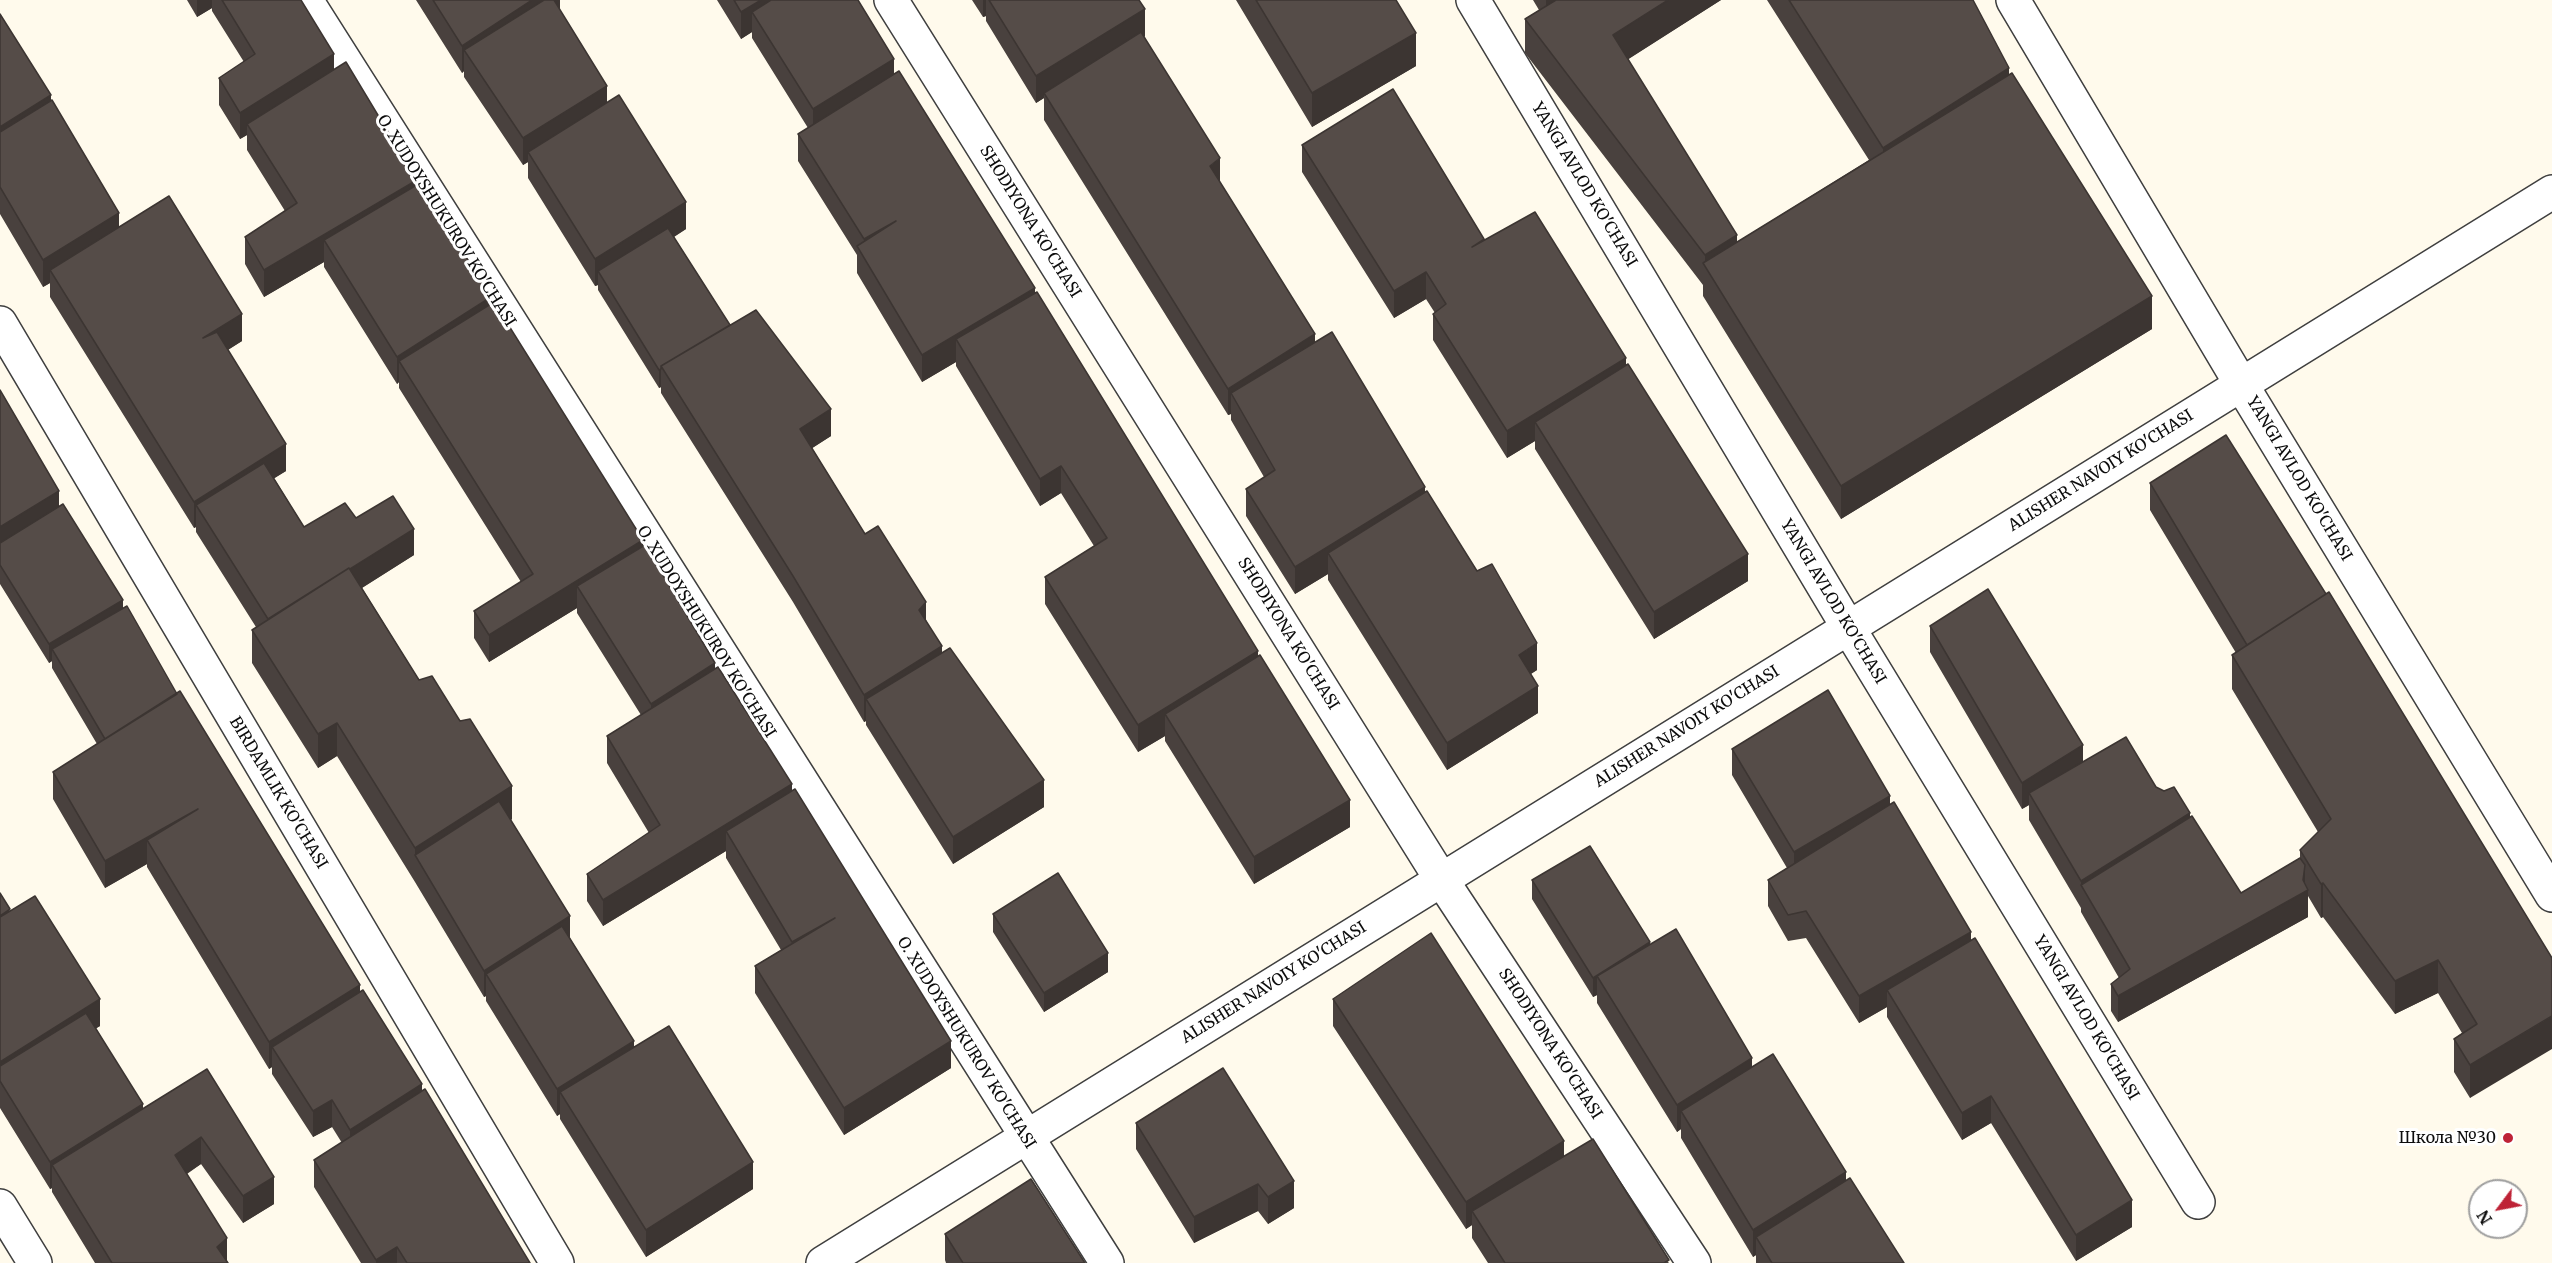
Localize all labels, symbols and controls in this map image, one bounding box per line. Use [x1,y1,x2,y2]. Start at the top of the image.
street label: YANGI AVLOD KO'CHASI [1527,99,1641,271]
street label: O. XUDOYSHUKUROV KO'CHASI [373,111,519,331]
street label: SHODIYONA KO'CHASI [975,142,1085,302]
street label: YANGI AVLOD KO'CHASI [2242,393,2356,565]
street label: ALISHER NAVOIY KO'CHASI [2005,406,2197,536]
street label: YANGI AVLOD KO'CHASI [1776,516,1890,688]
street label: O. XUDOYSHUKUROV KO'CHASI [633,522,779,742]
street label: SHODIYONA KO'CHASI [1233,554,1343,714]
street label: ALISHER NAVOIY KO'CHASI [1591,662,1783,792]
street label: BIRDAMLIK KO'CHASI [225,713,331,873]
street label: ALISHER NAVOIY KO'CHASI [1178,918,1370,1048]
street label: YANGI AVLOD KO'CHASI [2029,932,2143,1104]
street label: O. XUDOYSHUKUROV KO'CHASI [893,933,1039,1153]
street label: SHODIYONA KO'CHASI [1494,965,1606,1123]
place label: Школа №30 [2398,1128,2496,1148]
marker: Школа №30 [2501,1131,2515,1145]
north arrow [2468,1179,2528,1239]
text: N [2473,1207,2496,1228]

